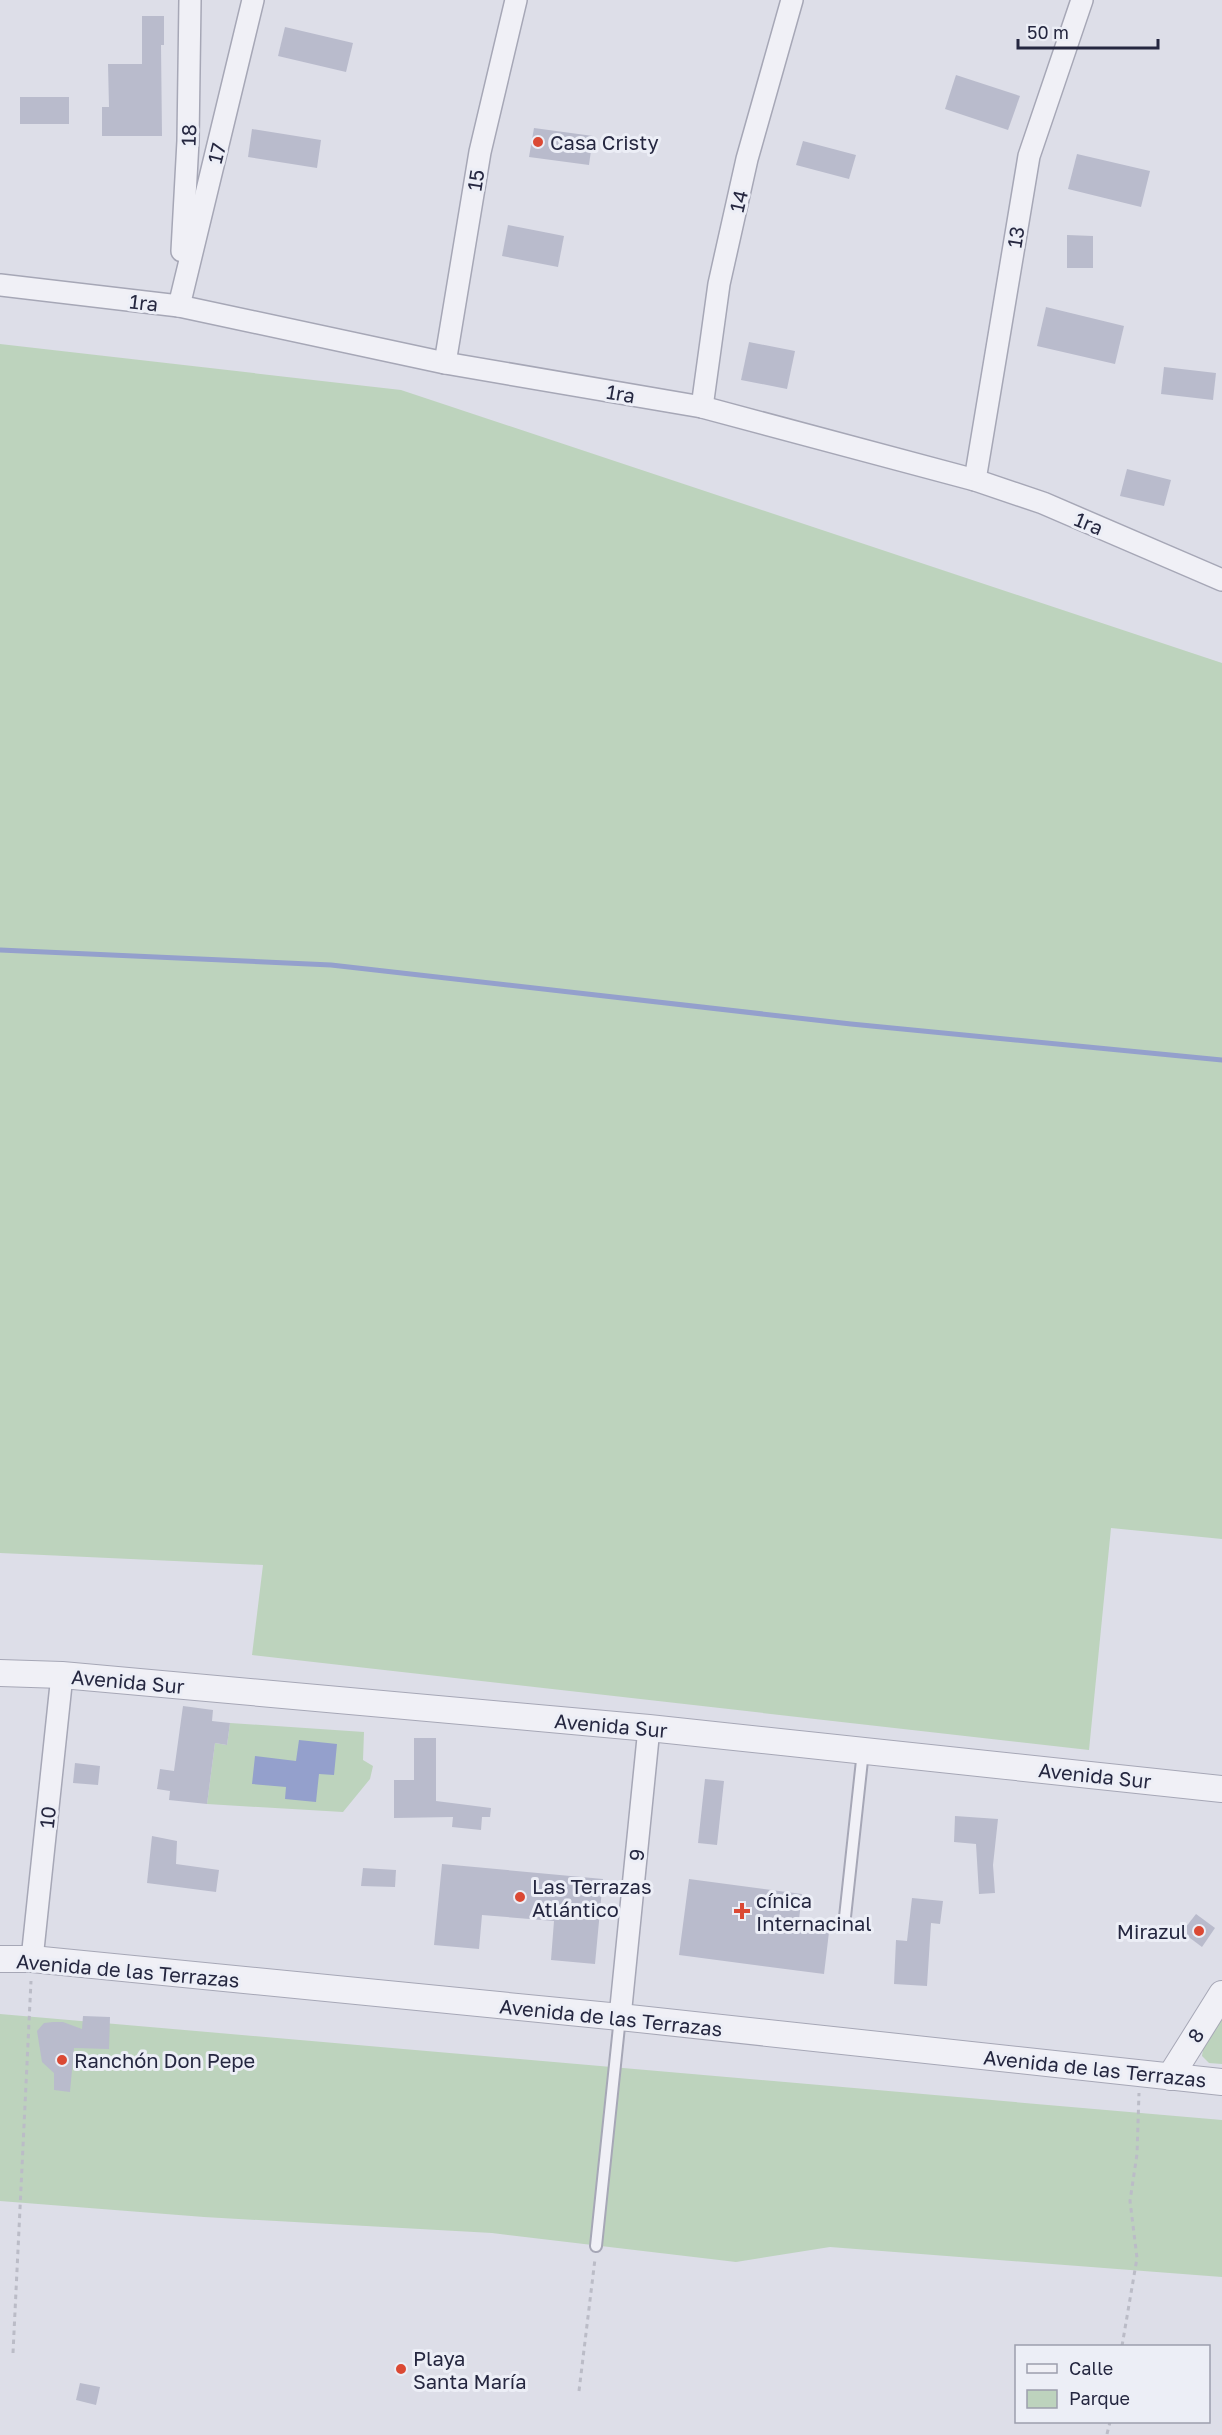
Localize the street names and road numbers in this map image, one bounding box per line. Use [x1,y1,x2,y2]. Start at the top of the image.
street label: 18 [176,124,200,146]
street label: 17 [202,140,230,166]
street label: 15 [461,168,489,192]
street label: 14 [724,188,752,214]
street label: 13 [1001,225,1029,249]
street label: 1ra [128,288,160,316]
street label: 1ra [605,379,637,407]
street label: 1ra [1071,506,1107,540]
street label: Avenida Sur [70,1664,186,1698]
street label: Avenida Sur [553,1708,669,1742]
street label: Avenida Sur [1037,1757,1153,1793]
street label: 10 [34,1805,60,1829]
street label: 9 [623,1848,649,1862]
street label: Avenida de las Terrazas [15,1948,241,1992]
street label: Avenida de las Terrazas [498,1993,724,2041]
street label: 8 [1182,2023,1208,2047]
street label: Avenida de las Terrazas [982,2044,1208,2092]

